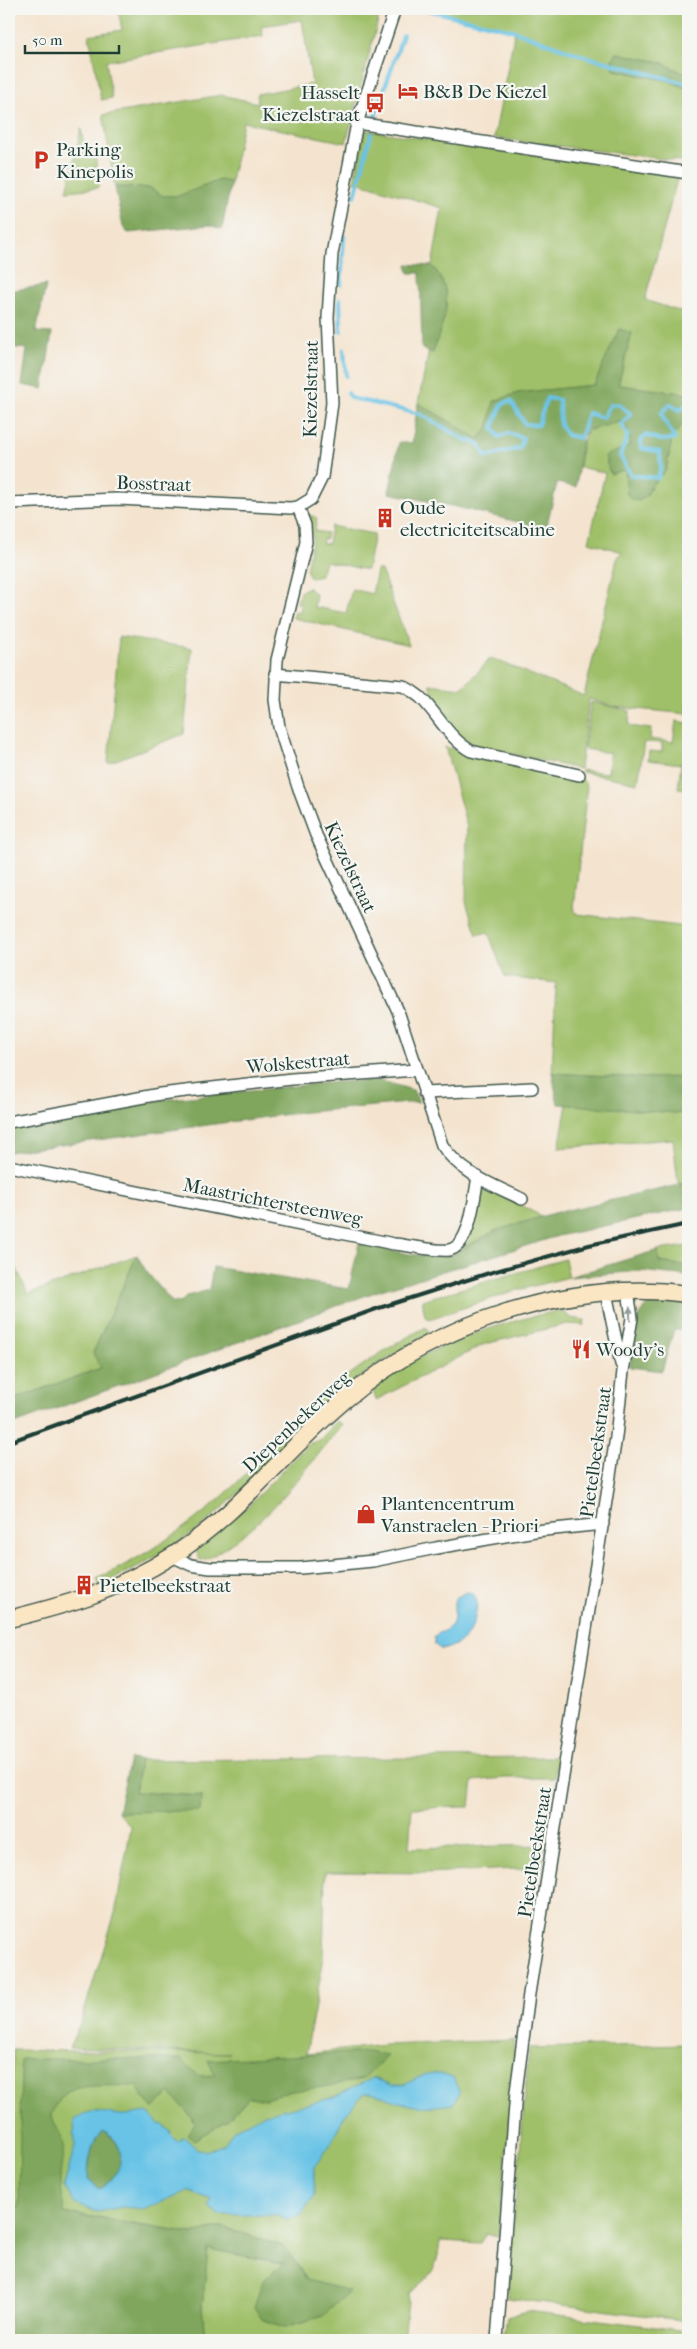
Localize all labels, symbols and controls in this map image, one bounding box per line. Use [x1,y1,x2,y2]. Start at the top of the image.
scale bar [25,22,119,54]
text: 50 m [32,31,63,49]
hotel icon: B&B De Kiezel [397,80,419,102]
place label: B&B De Kiezel [423,81,547,103]
place label: Hasselt Kiezelstraat [262,82,360,126]
bus stop icon: Hasselt Kiezelstraat [364,92,386,114]
place label: Parking Kinepolis [56,139,133,183]
parking icon: Parking Kinepolis [30,149,52,171]
street label: Kiezelstraat [299,340,323,438]
street label: Bosstraat [116,472,192,496]
place label: Oude electriciteitscabine [400,497,555,541]
building icon: Oude electriciteitscabine [374,507,396,529]
street label: Kiezelstraat [319,818,381,917]
street label: Wolskestraat [244,1047,351,1079]
street label: Maastrichtersteenweg [181,1174,365,1230]
one-way arrow [626,1306,634,1322]
restaurant icon: Woody's [570,1338,592,1360]
place label: Woody's [595,1339,664,1361]
street label: Diepenbekerweg [238,1365,356,1477]
street label: Pietelbeekstraat [576,1385,616,1519]
place label: Plantencentrum Vanstraelen - Priori [380,1493,539,1537]
shop icon: Plantencentrum Vanstraelen - Priori [355,1503,377,1525]
building icon: Pietelbeekstraat [73,1574,95,1596]
place label: Pietelbeekstraat [99,1575,231,1597]
street label: Pietelbeekstraat [514,1785,556,1919]

